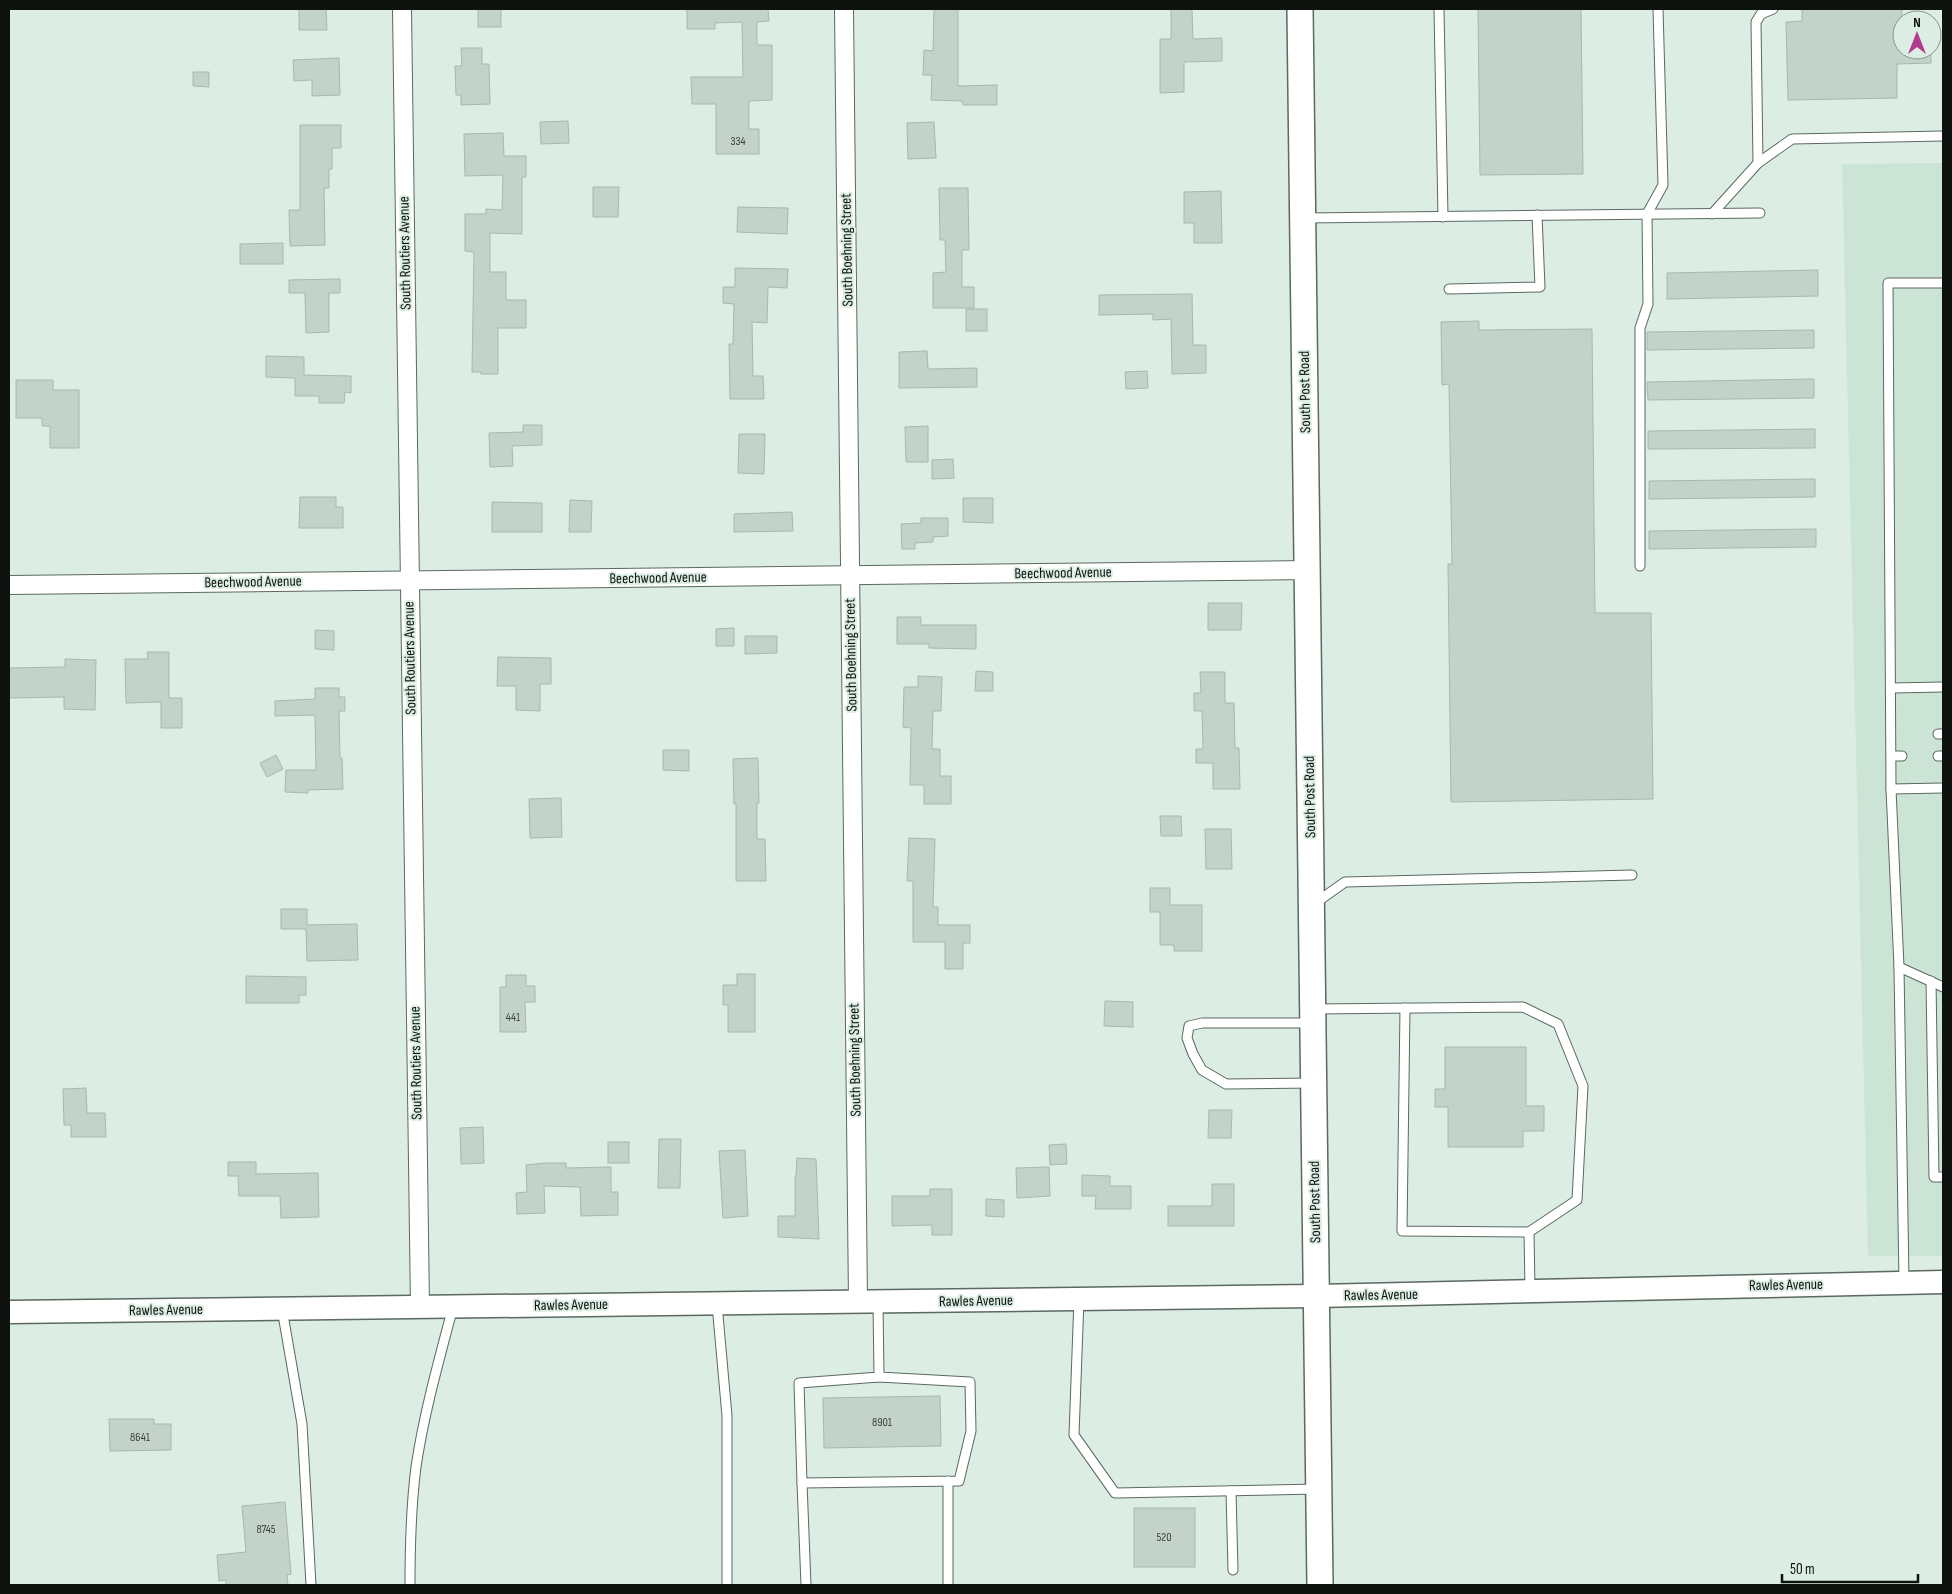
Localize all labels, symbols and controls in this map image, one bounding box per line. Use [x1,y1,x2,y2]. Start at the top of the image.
north arrow [1892,10,1942,60]
text: N [1913,14,1921,31]
house number: 334 [730,134,746,149]
street label: South Boehning Street [837,193,857,307]
street label: South Routiers Avenue [395,196,415,310]
street label: South Post Road [1295,351,1315,433]
street label: Beechwood Avenue [1014,563,1112,583]
street label: Beechwood Avenue [609,568,707,588]
street label: Beechwood Avenue [204,572,302,592]
street label: South Boehning Street [841,598,861,712]
street label: South Routiers Avenue [400,601,420,715]
street label: South Post Road [1300,756,1320,838]
street label: South Boehning Street [845,1003,865,1117]
street label: South Routiers Avenue [406,1006,426,1120]
house number: 441 [506,1010,521,1025]
street label: South Post Road [1305,1161,1325,1243]
street label: Rawles Avenue [1749,1275,1823,1295]
street label: Rawles Avenue [1344,1285,1418,1305]
street label: Rawles Avenue [939,1291,1013,1311]
street label: Rawles Avenue [534,1295,608,1315]
street label: Rawles Avenue [129,1300,203,1320]
house number: 8901 [872,1415,893,1430]
house number: 8641 [130,1430,151,1445]
house number: 8745 [256,1522,276,1537]
house number: 520 [1156,1530,1172,1545]
scale bar [1782,1552,1918,1584]
text: 50 m [1790,1560,1815,1579]

